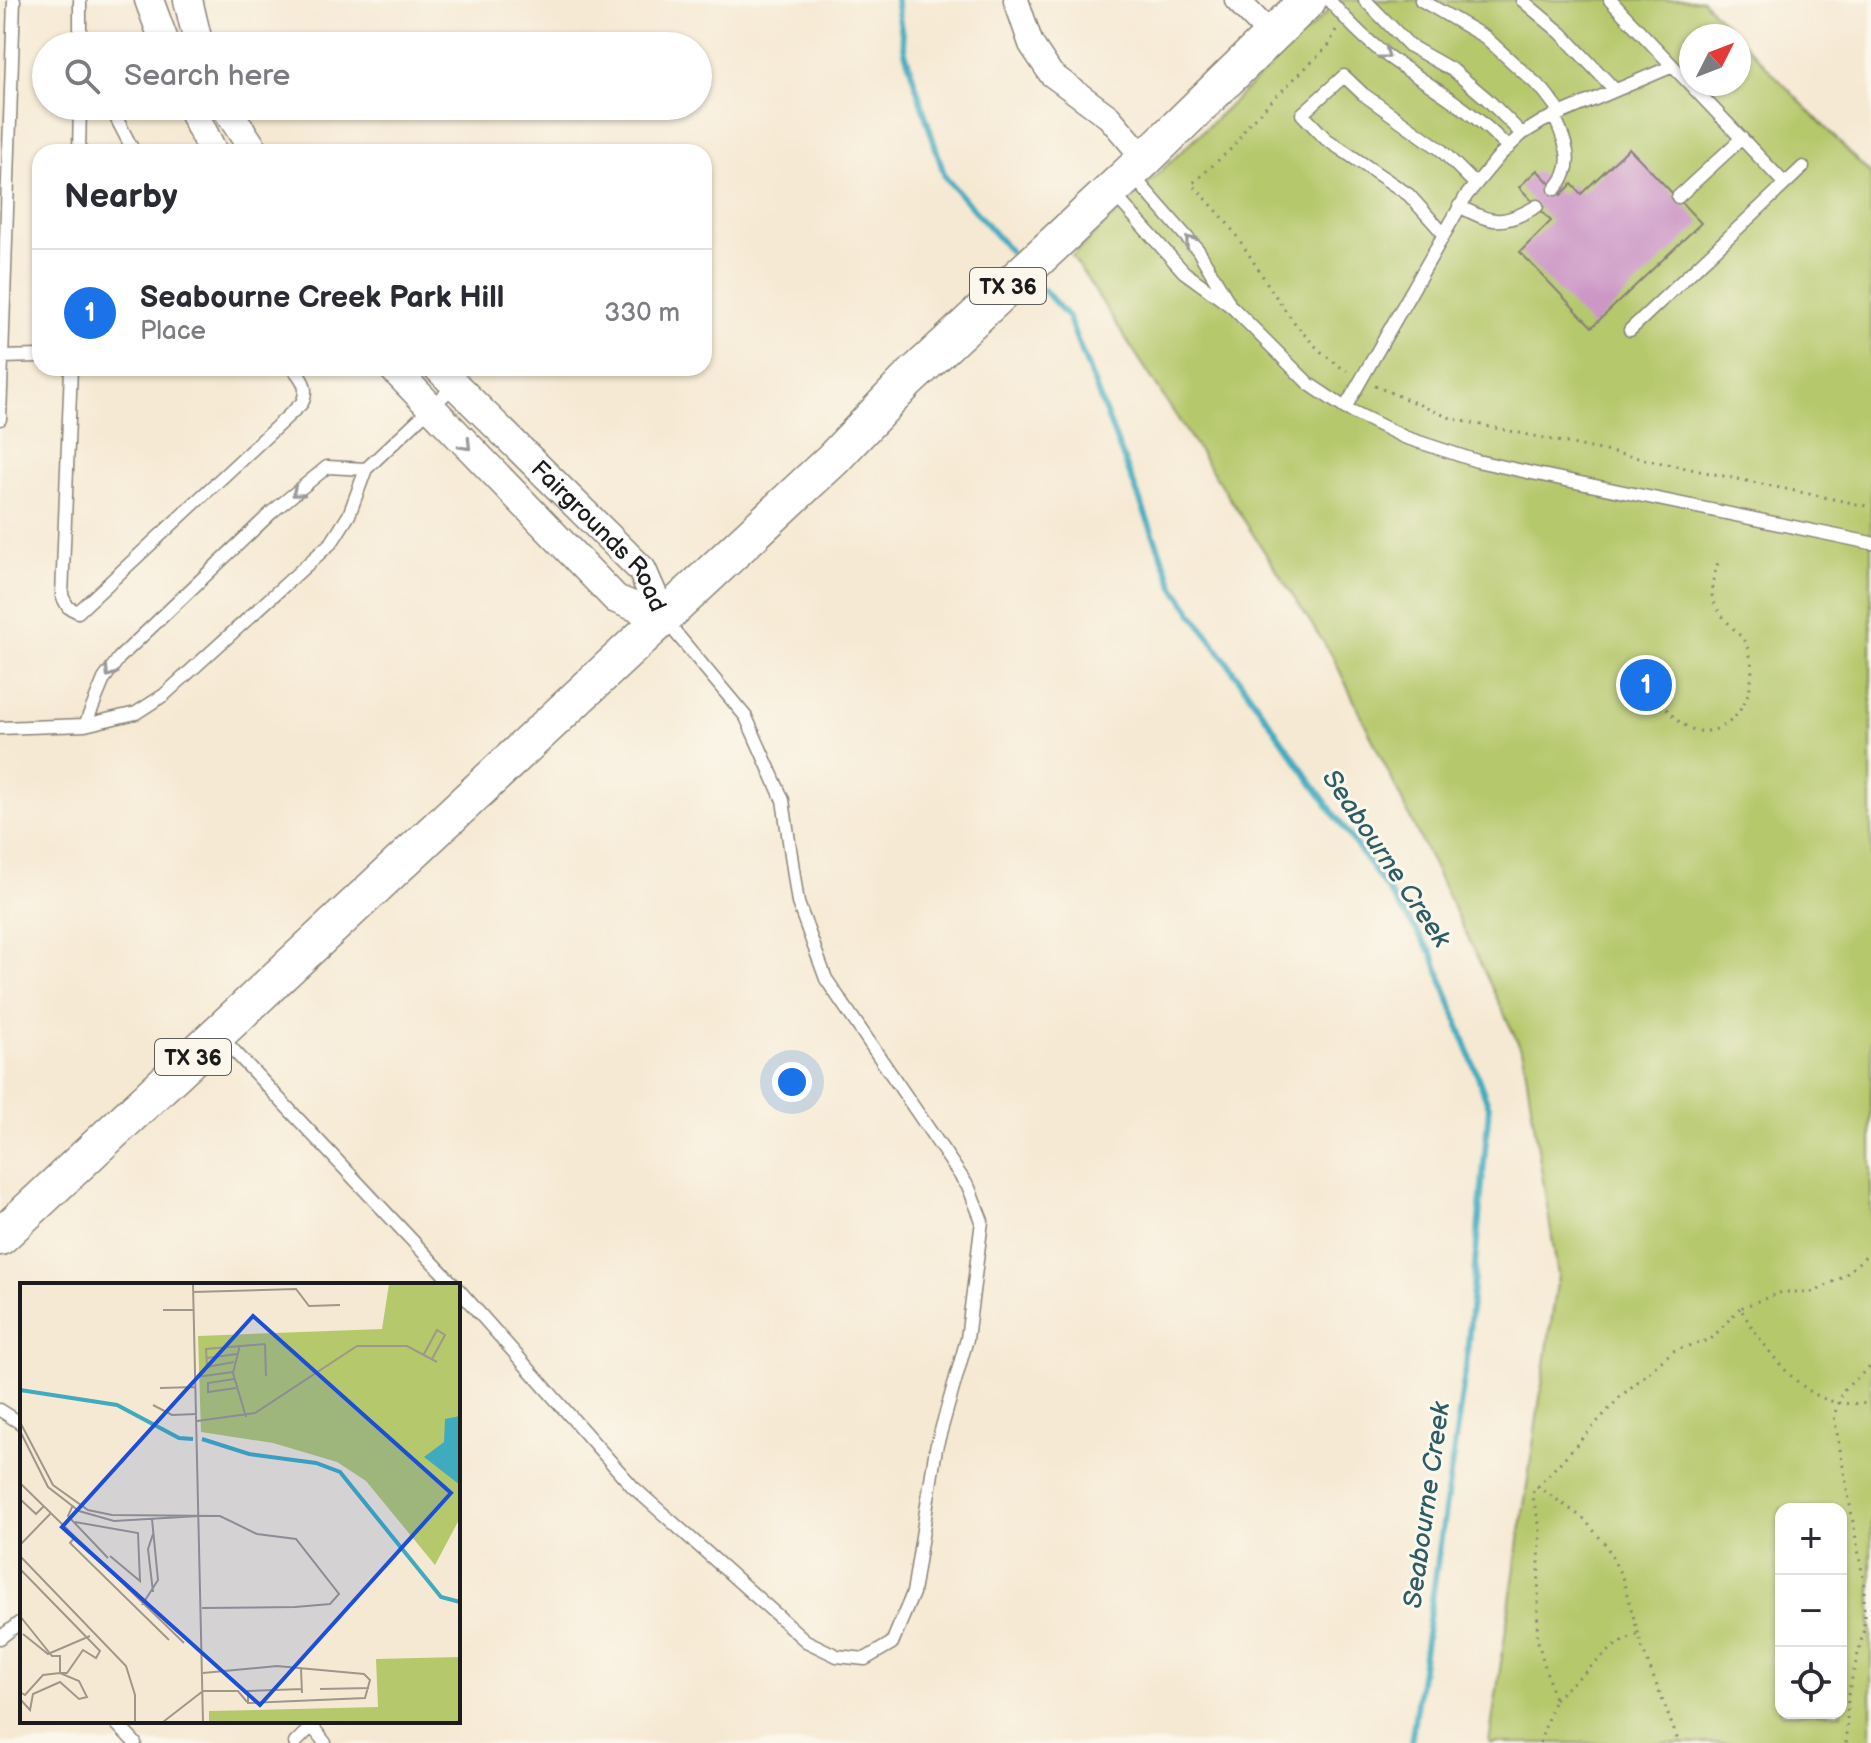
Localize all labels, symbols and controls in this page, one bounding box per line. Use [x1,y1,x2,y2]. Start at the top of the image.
north arrow [1679,24,1751,96]
search box [32,32,712,120]
one-way arrow [1376,44,1391,58]
icon: search [60,54,104,98]
text: Search here [124,58,290,94]
text: Nearby [64,176,178,217]
one-way arrow [1185,236,1200,251]
road number: TX 36 [970,268,1046,304]
text: Seabourne Creek Park Hill [140,280,504,316]
text: 1 [85,298,95,329]
text: 330 m [604,298,680,329]
text: Place [140,316,206,347]
one-way arrow [457,436,471,450]
street label: Fairgrounds Road [525,455,672,616]
one-way arrow [291,482,306,496]
pin: 1 [1620,655,1672,715]
one-way arrow [105,663,120,677]
water label: Seabourne Creek [1315,764,1457,955]
road number: TX 36 [155,1039,231,1075]
your location [772,1062,812,1102]
inset map [20,1283,460,1723]
water label: Seabourne Creek [1398,1399,1457,1610]
map controls [1775,1503,1847,1719]
button: + [1775,1503,1847,1575]
button: − [1775,1575,1847,1647]
button: locate [1775,1647,1847,1719]

